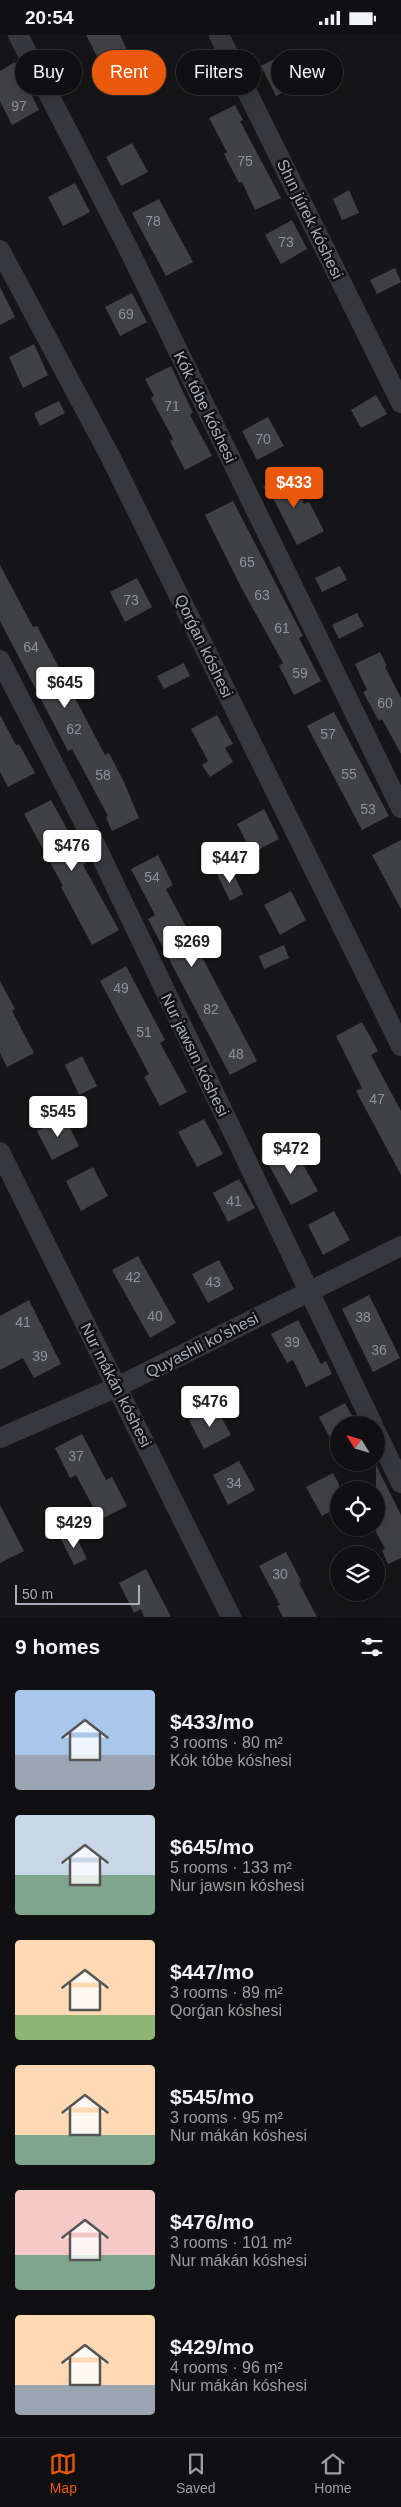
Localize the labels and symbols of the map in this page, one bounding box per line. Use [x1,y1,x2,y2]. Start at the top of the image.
house number: 97 [11,98,27,114]
house number: 75 [237,153,253,169]
street label: Shın júrek kóshesi [274,157,346,281]
house number: 78 [145,213,161,229]
house number: 73 [278,234,294,250]
house number: 69 [118,306,134,322]
street label: Kók tóbe kóshesi [171,349,239,465]
house number: 71 [164,398,180,414]
house number: 70 [255,431,271,447]
pin: $433 [264,467,324,509]
house number: 65 [239,554,255,570]
house number: 63 [254,587,270,603]
house number: 73 [123,592,139,608]
street label: Qorǵan kóshesi [172,592,236,700]
house number: 61 [274,620,290,636]
house number: 64 [23,639,39,655]
house number: 59 [292,665,308,681]
pin: $645 [35,667,95,709]
house number: 60 [377,695,393,711]
house number: 62 [66,721,82,737]
house number: 57 [320,726,336,742]
house number: 55 [341,766,357,782]
house number: 58 [95,767,111,783]
house number: 53 [360,801,376,817]
pin: $476 [42,829,102,872]
pin: $447 [200,841,260,884]
house number: 54 [144,869,160,885]
pin: $269 [162,925,222,968]
house number: 49 [113,980,129,996]
street label: Nur jawsın kóshesi [158,991,232,1119]
house number: 82 [203,1001,219,1017]
house number: 51 [136,1024,152,1040]
house number: 48 [228,1046,244,1062]
house number: 47 [369,1091,385,1107]
pin: $545 [28,1095,88,1138]
pin: $472 [261,1133,321,1175]
house number: 41 [226,1193,242,1209]
house number: 42 [125,1269,141,1285]
house number: 43 [205,1274,221,1290]
house number: 40 [147,1308,163,1324]
street label: Quyashli ko'shesi [143,1309,261,1381]
house number: 38 [355,1309,371,1325]
house number: 41 [15,1314,31,1330]
street label: Nur mákán kóshesi [77,1320,155,1450]
house number: 39 [284,1334,300,1350]
house number: 36 [371,1342,387,1358]
house number: 39 [32,1348,48,1364]
pin: $476 [180,1385,240,1428]
north arrow [330,1416,385,1471]
house number: 37 [68,1448,84,1464]
house number: 34 [226,1475,242,1491]
pin: $429 [44,1507,104,1549]
house number: 30 [272,1566,288,1582]
scale bar [15,1582,140,1605]

